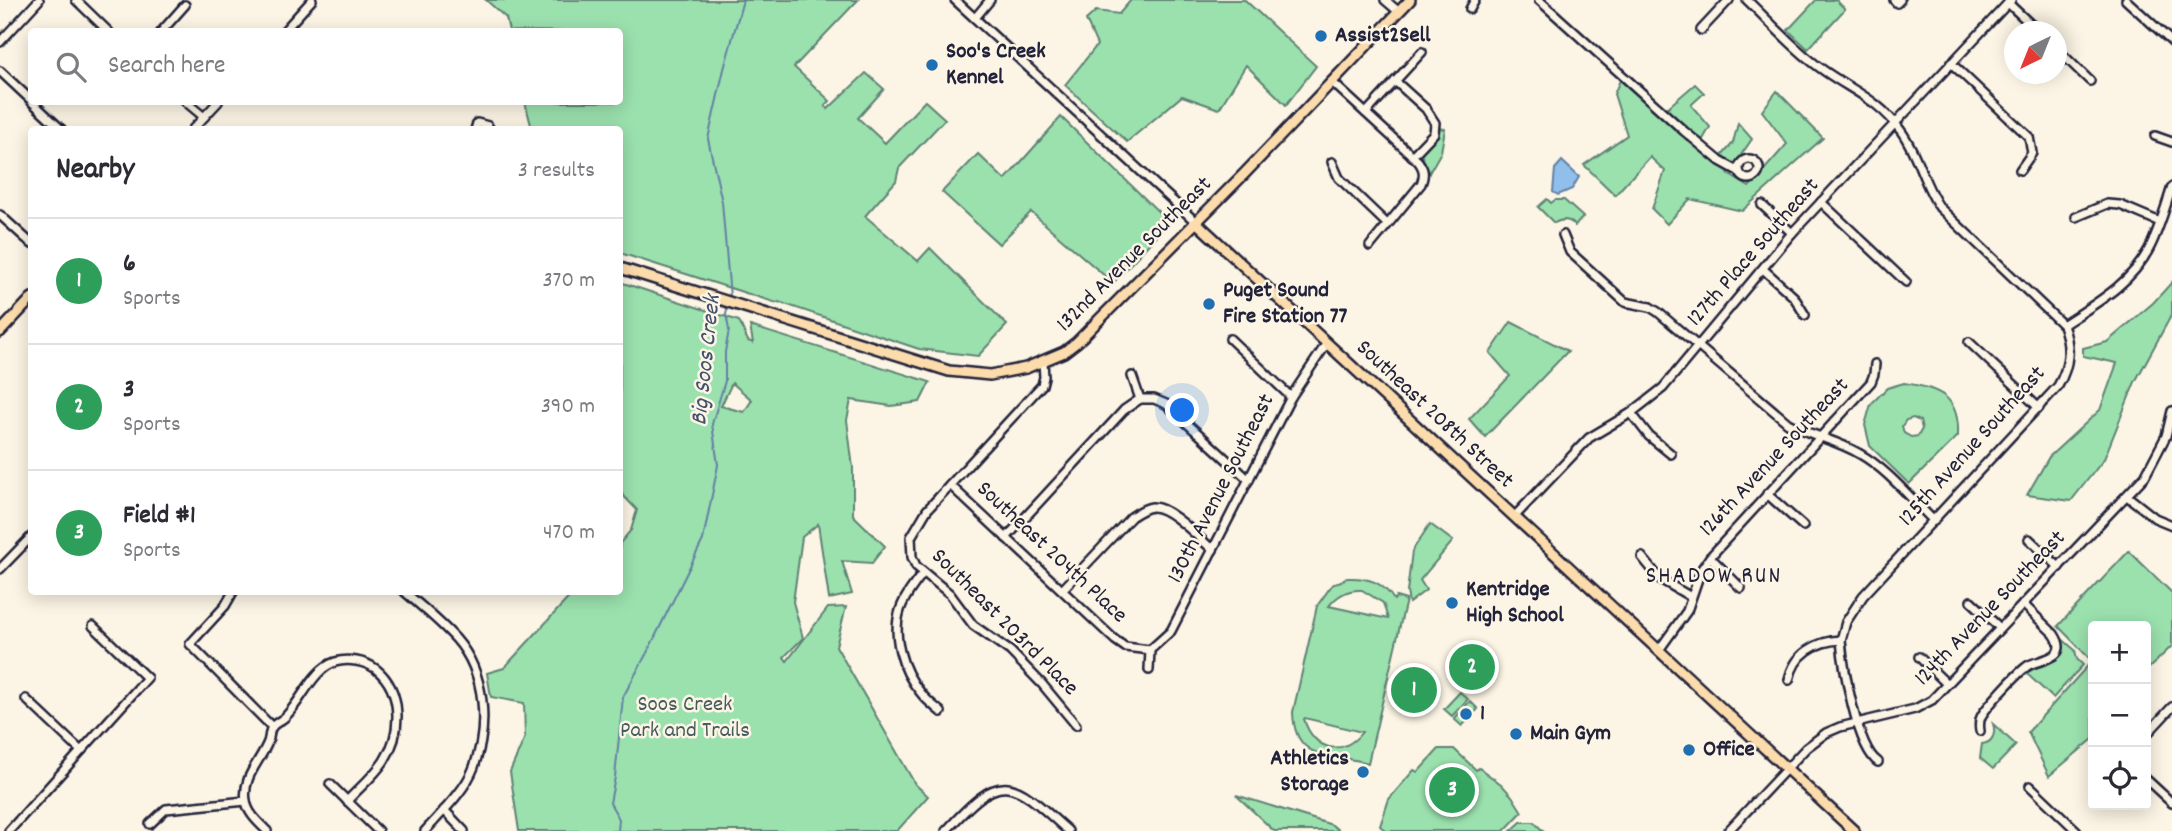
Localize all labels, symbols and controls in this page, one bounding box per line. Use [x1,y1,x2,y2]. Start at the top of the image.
place label: Assist2Sell [1335,20,1431,53]
north arrow [2004,21,2067,84]
search box [28,28,623,105]
marker: Assist2Sell [1313,28,1329,44]
place label: Soo's Creek Kennel [946,36,1046,95]
icon: search [52,48,90,86]
text: Search here [108,48,226,85]
marker: Soo's Creek Kennel [924,57,940,73]
text: Nearby [56,150,134,193]
text: 3 results [518,155,595,188]
street label: 132nd Avenue Southeast [1050,170,1220,340]
street label: 127th Place Southeast [1680,171,1828,335]
text: 6 [123,246,136,283]
text: 1 [76,265,82,298]
text: 370 m [542,265,595,298]
place label: Puget Sound Fire Station 77 [1223,275,1347,334]
text: Sports [123,283,181,316]
water label: Big Soos Creek [683,291,731,427]
marker: Puget Sound Fire Station 77 [1201,296,1217,312]
street label: Southeast 208th Street [1348,333,1520,497]
street label: 125th Avenue Southeast [1892,359,2054,535]
street label: 126th Avenue Southeast [1692,371,1858,545]
text: 3 [123,372,135,409]
street label: 130th Avenue Southeast [1160,389,1284,589]
text: 2 [74,391,84,424]
text: 390 m [541,391,595,424]
your location [1165,393,1199,427]
text: Sports [123,409,181,442]
street label: Southeast 204th Place [968,474,1134,632]
text: Field #1 [123,498,196,535]
text: 3 [74,517,84,550]
text: 470 m [543,517,595,550]
street label: 124th Avenue Southeast [1908,524,2074,694]
text: Sports [123,535,181,568]
street label: Southeast 203rd Place [923,542,1085,704]
district label: SHADOW RUN [1646,560,1782,594]
place label: Kentridge High School [1466,574,1564,633]
marker: Kentridge High School [1444,595,1460,611]
map controls [2088,621,2151,810]
button: + [2088,621,2151,684]
pin: 2 [1449,641,1495,693]
pin: 1 [1391,664,1437,716]
button: − [2088,684,2151,747]
park label: Soos Creek Park and Trails [620,689,750,748]
place label: 1 [1480,698,1485,731]
marker: 1 [1458,706,1474,722]
place label: Main Gym [1530,718,1611,751]
marker: Main Gym [1508,726,1524,742]
place label: Office [1703,734,1755,767]
marker: Office [1681,742,1697,758]
place label: Athletics Storage [1270,743,1349,802]
button: locate [2088,747,2151,810]
marker: Athletics Storage [1355,764,1371,780]
pin: 3 [1429,764,1475,816]

